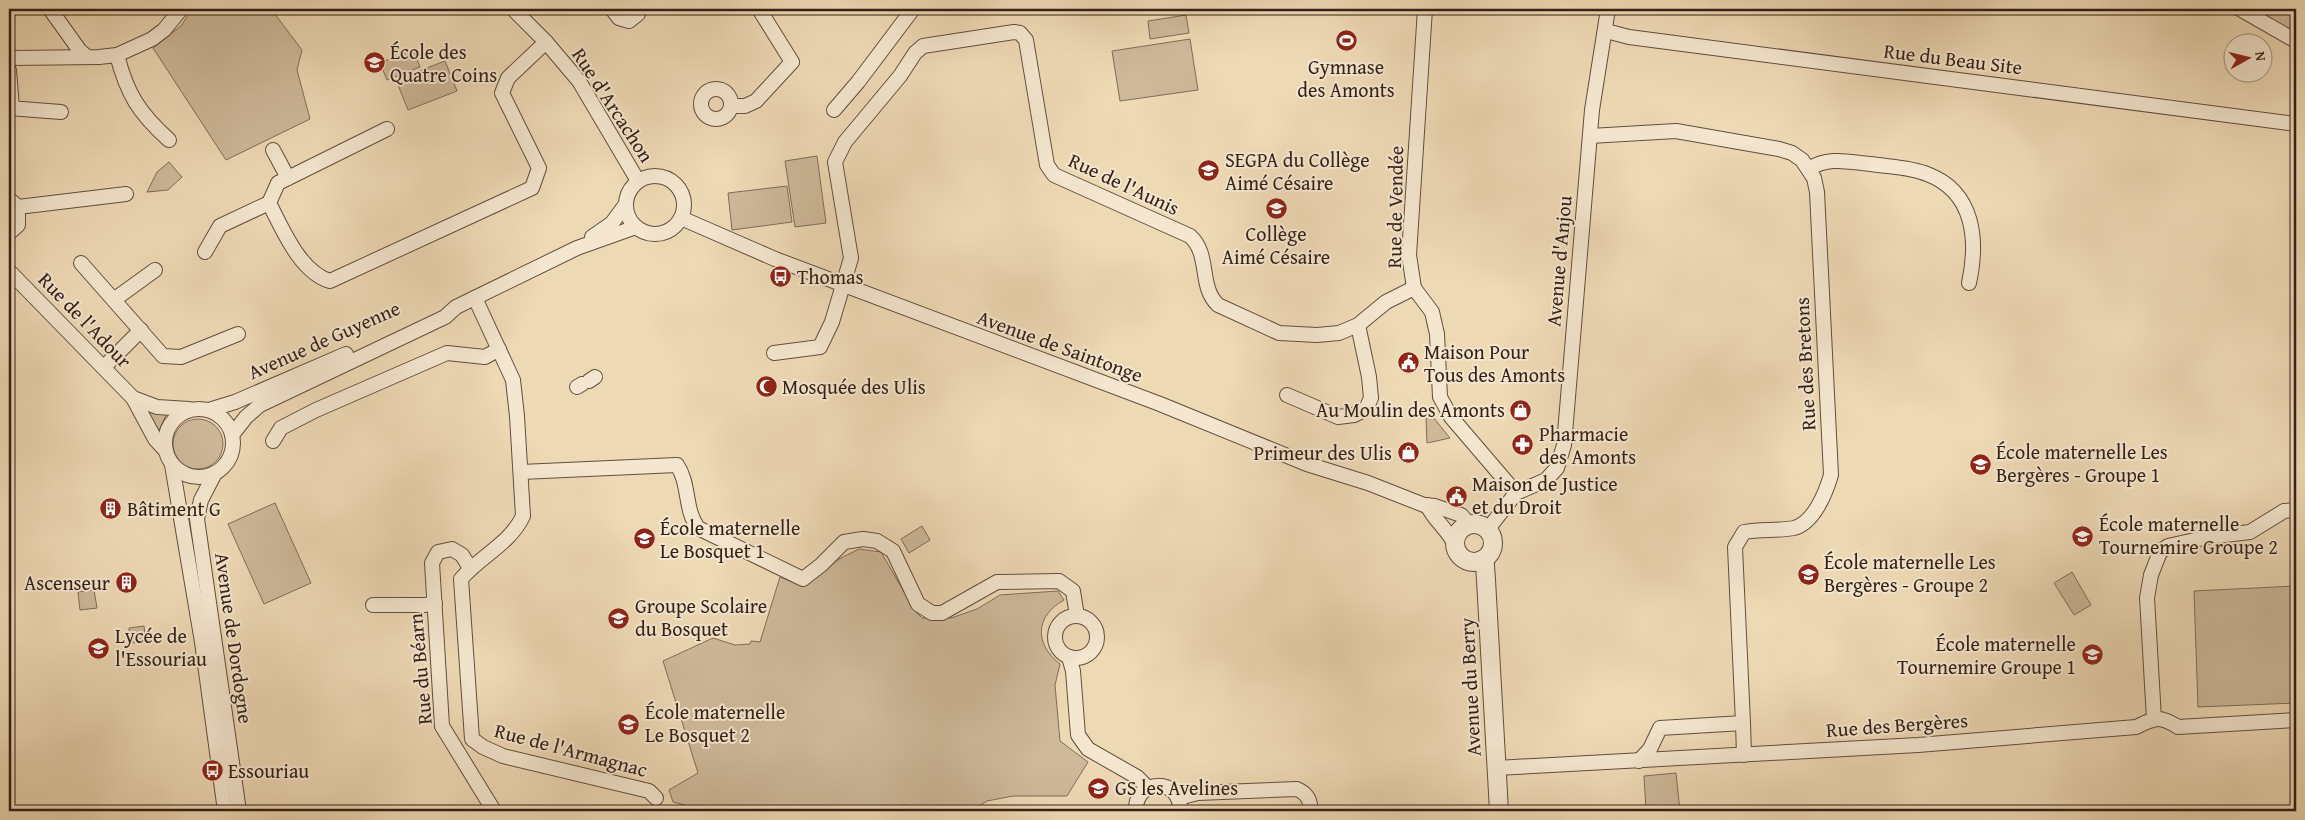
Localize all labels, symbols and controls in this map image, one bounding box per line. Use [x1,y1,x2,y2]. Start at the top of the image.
sports icon: Gymnase des Amonts [1334,29,1358,53]
north arrow [2222,32,2272,82]
street label: Rue du Beau Site [1882,36,2024,81]
place label: École des Quatre Coins [390,37,497,89]
street label: Rue d'Arcachon [565,42,661,168]
text: N [2250,50,2272,63]
school or university icon: École des Quatre Coins [362,51,386,75]
place label: Gymnase des Amonts [1297,52,1395,104]
street label: Rue de l'Aunis [1064,145,1184,222]
place label: SEGPA du Collège Aimé Césaire [1225,145,1370,197]
street label: Rue de Vendée [1379,145,1410,269]
school or university icon: SEGPA du Collège Aimé Césaire [1197,159,1221,183]
street label: Avenue d'Anjou [1538,194,1579,328]
school or university icon: Collège Aimé Césaire [1264,196,1288,220]
place label: Collège Aimé Césaire [1222,219,1330,271]
place label: Thomas [797,262,863,291]
street label: Rue de l'Adour [32,265,139,374]
bus stop icon: Thomas [769,265,793,289]
street label: Avenue de Guyenne [243,293,404,386]
street label: Rue des Bretons [1787,296,1822,432]
street label: Avenue de Saintonge [973,302,1147,389]
place label: Maison Pour Tous des Amonts [1424,337,1565,389]
public building icon: Maison Pour Tous des Amonts [1396,351,1420,375]
place label: Mosquée des Ulis [782,372,926,401]
mosque icon: Mosquée des Ulis [754,375,778,399]
place label: Au Moulin des Amonts [1316,395,1505,424]
shop icon: Au Moulin des Amonts [1509,398,1533,422]
place label: Pharmacie des Amonts [1539,419,1636,471]
pharmacy icon: Pharmacie des Amonts [1511,433,1535,457]
place label: École maternelle Les Bergères - Groupe 1 [1996,437,2168,489]
place label: Primeur des Ulis [1253,438,1392,467]
shop icon: Primeur des Ulis [1396,441,1420,465]
school or university icon: École maternelle Les Bergères - Groupe 1 [1968,452,1992,476]
place label: Maison de Justice et du Droit [1472,469,1618,521]
public building icon: Maison de Justice et du Droit [1444,484,1468,508]
place label: Bâtiment G [127,494,221,523]
building icon: Bâtiment G [99,497,123,521]
place label: École maternelle Tournemire Groupe 2 [2099,509,2278,561]
place label: École maternelle Le Bosquet 1 [660,513,800,565]
school or university icon: École maternelle Tournemire Groupe 2 [2071,524,2095,548]
school or university icon: École maternelle Le Bosquet 1 [632,527,656,551]
place label: École maternelle Les Bergères - Groupe 2 [1824,547,1996,599]
street label: Avenue de Dordogne [208,551,261,725]
school or university icon: École maternelle Les Bergères - Groupe 2 [1796,562,1820,586]
place label: Ascenseur [24,568,110,597]
building icon: Ascenseur [114,571,138,595]
place label: Groupe Scolaire du Bosquet [635,591,767,643]
school or university icon: Groupe Scolaire du Bosquet [607,606,631,630]
street label: Rue du Béarn [400,612,439,726]
street label: Avenue du Berry [1451,617,1488,757]
place label: Lycée de l'Essouriau [115,621,207,673]
place label: École maternelle Tournemire Groupe 1 [1897,629,2076,681]
school or university icon: Lycée de l'Essouriau [87,636,111,660]
school or university icon: École maternelle Tournemire Groupe 1 [2080,643,2104,667]
place label: École maternelle Le Bosquet 2 [645,697,785,749]
street label: Rue des Bergères [1825,705,1969,744]
school or university icon: École maternelle Le Bosquet 2 [617,712,641,736]
street label: Rue de l'Armagnac [492,715,651,784]
place label: Essouriau [228,756,309,785]
bus stop icon: Essouriau [200,759,224,783]
place label: GS les Avelines [1115,773,1238,802]
school or university icon: GS les Avelines [1087,776,1111,800]

